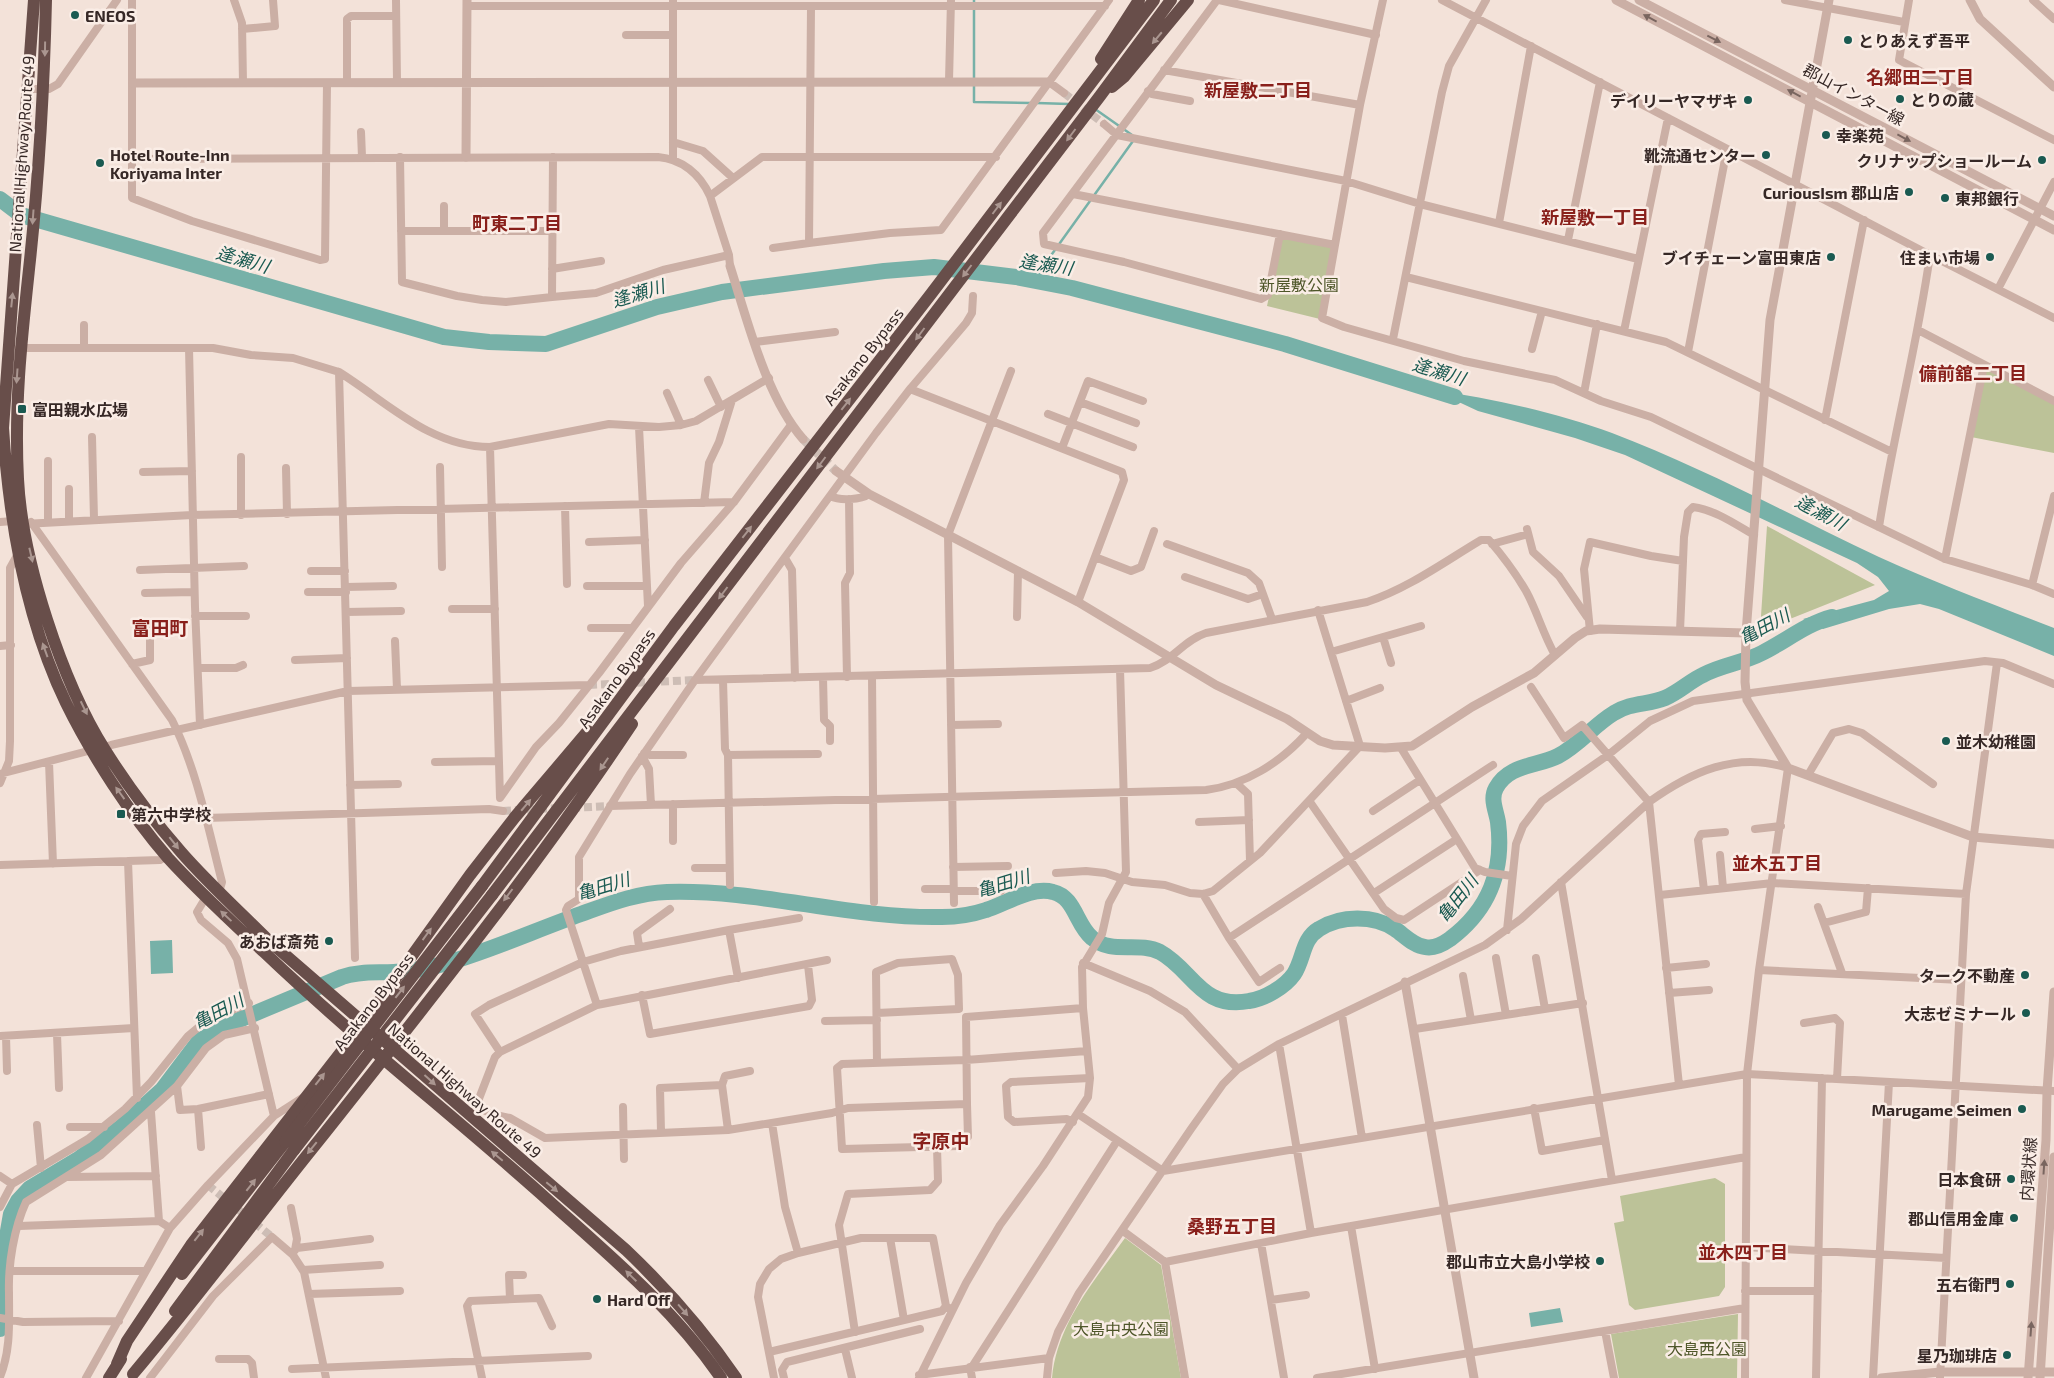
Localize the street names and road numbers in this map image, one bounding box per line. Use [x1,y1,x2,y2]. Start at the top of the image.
street label: National Highway Route 49 [5,55,37,253]
street label: 郡山インター線 [1800,59,1908,129]
street label: Asakano Bypass [819,303,907,409]
street label: Asakano Bypass [574,625,658,731]
street label: Asakano Bypass [329,948,417,1054]
street label: National Highway Route 49 [384,1018,546,1162]
street label: 内環状線 [2016,1136,2040,1202]

